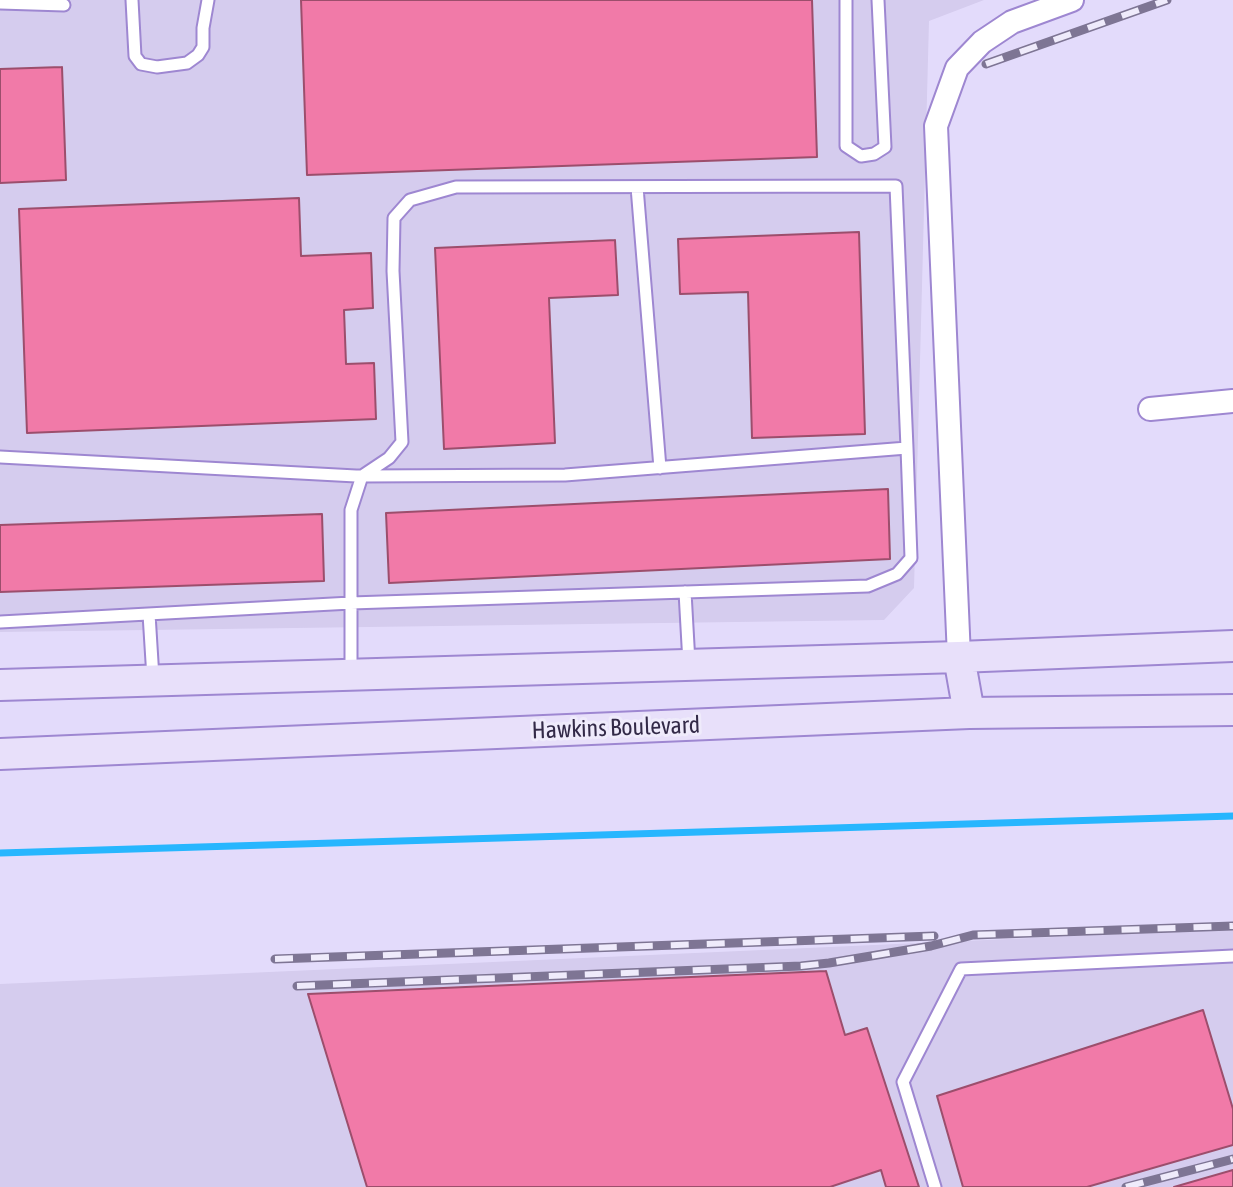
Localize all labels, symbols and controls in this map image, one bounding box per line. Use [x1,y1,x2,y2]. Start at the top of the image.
street label: Hawkins Boulevard [531,711,701,745]

